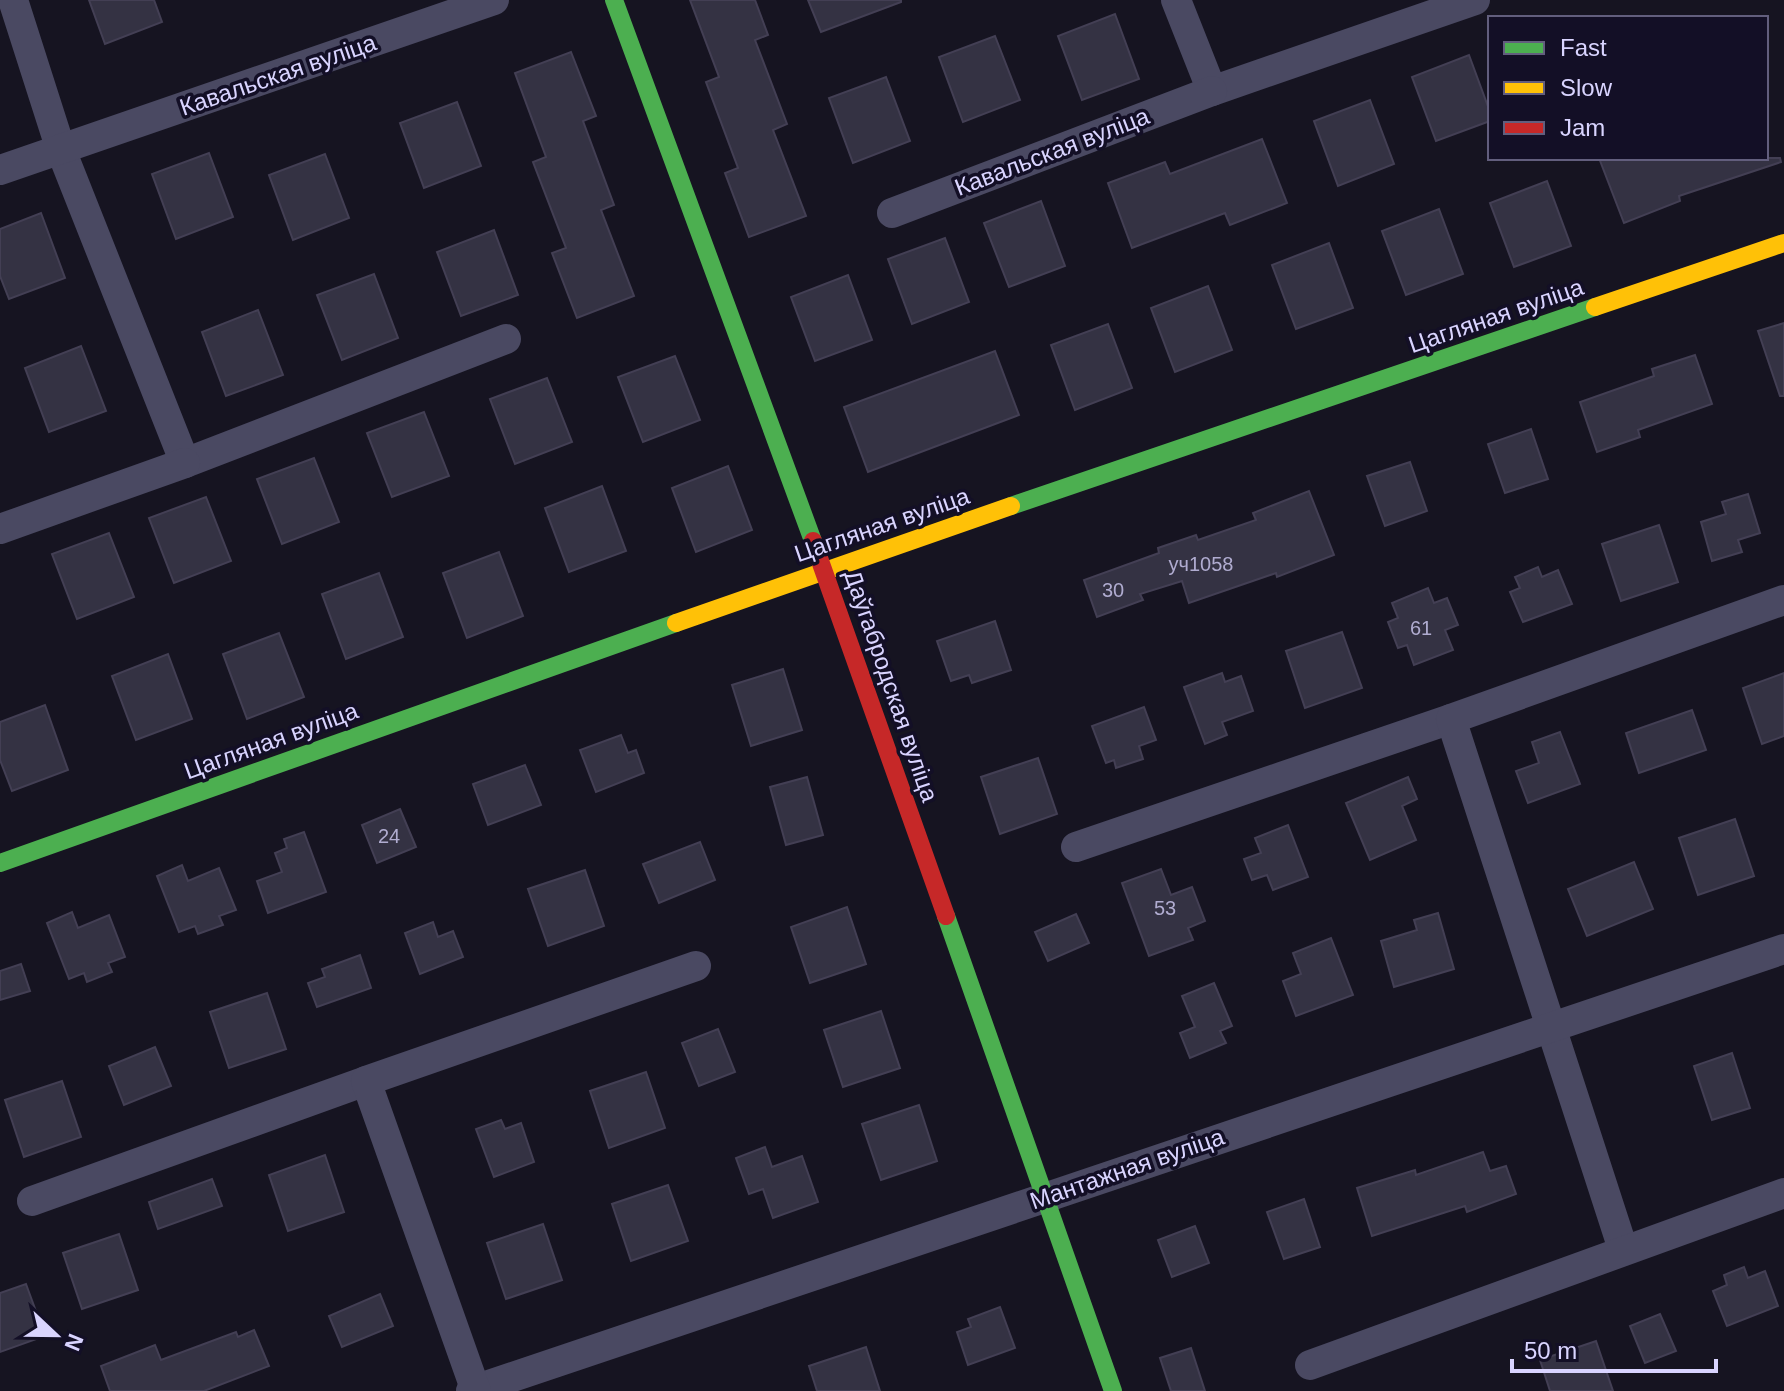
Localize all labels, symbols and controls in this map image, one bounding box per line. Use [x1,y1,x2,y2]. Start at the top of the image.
legend [1488,16,1768,160]
street label: Кавальская вуліца [176,28,380,121]
text: Fast [1560,34,1607,61]
text: Slow [1560,74,1613,101]
street label: Кавальская вуліца [951,102,1153,201]
text: Jam [1560,114,1605,141]
street label: Цагляная вуліца [1405,273,1587,358]
street label: Цагляная вуліца [791,482,973,567]
house number: уч1058 [1169,553,1233,575]
street label: Даўгабродская вуліца [839,566,944,806]
house number: 30 [1102,579,1124,601]
house number: 61 [1410,617,1432,639]
street label: Цагляная вуліца [180,696,362,785]
house number: 24 [378,825,400,847]
house number: 53 [1154,897,1176,919]
street label: Мантажная вуліца [1026,1122,1228,1214]
north arrow [16,1295,96,1375]
scale bar [1512,1323,1716,1373]
text: N [60,1330,89,1354]
text: 50 m [1524,1337,1577,1364]

